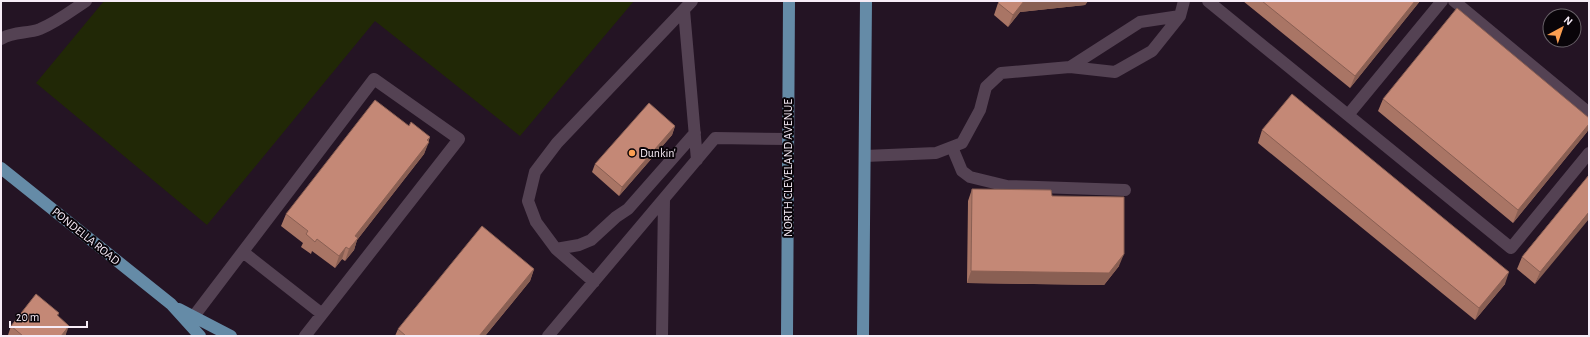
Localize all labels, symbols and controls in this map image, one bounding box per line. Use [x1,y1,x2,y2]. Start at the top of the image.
north arrow [1542,8,1582,48]
text: N [1562,14,1575,27]
street label: NORTH CLEVELAND AVENUE [782,99,794,237]
place label: Dunkin' [640,147,676,159]
marker: Dunkin' [627,148,637,158]
street label: PONDELLA ROAD [50,205,122,267]
scale bar [10,303,87,329]
text: 20 m [16,311,39,323]

